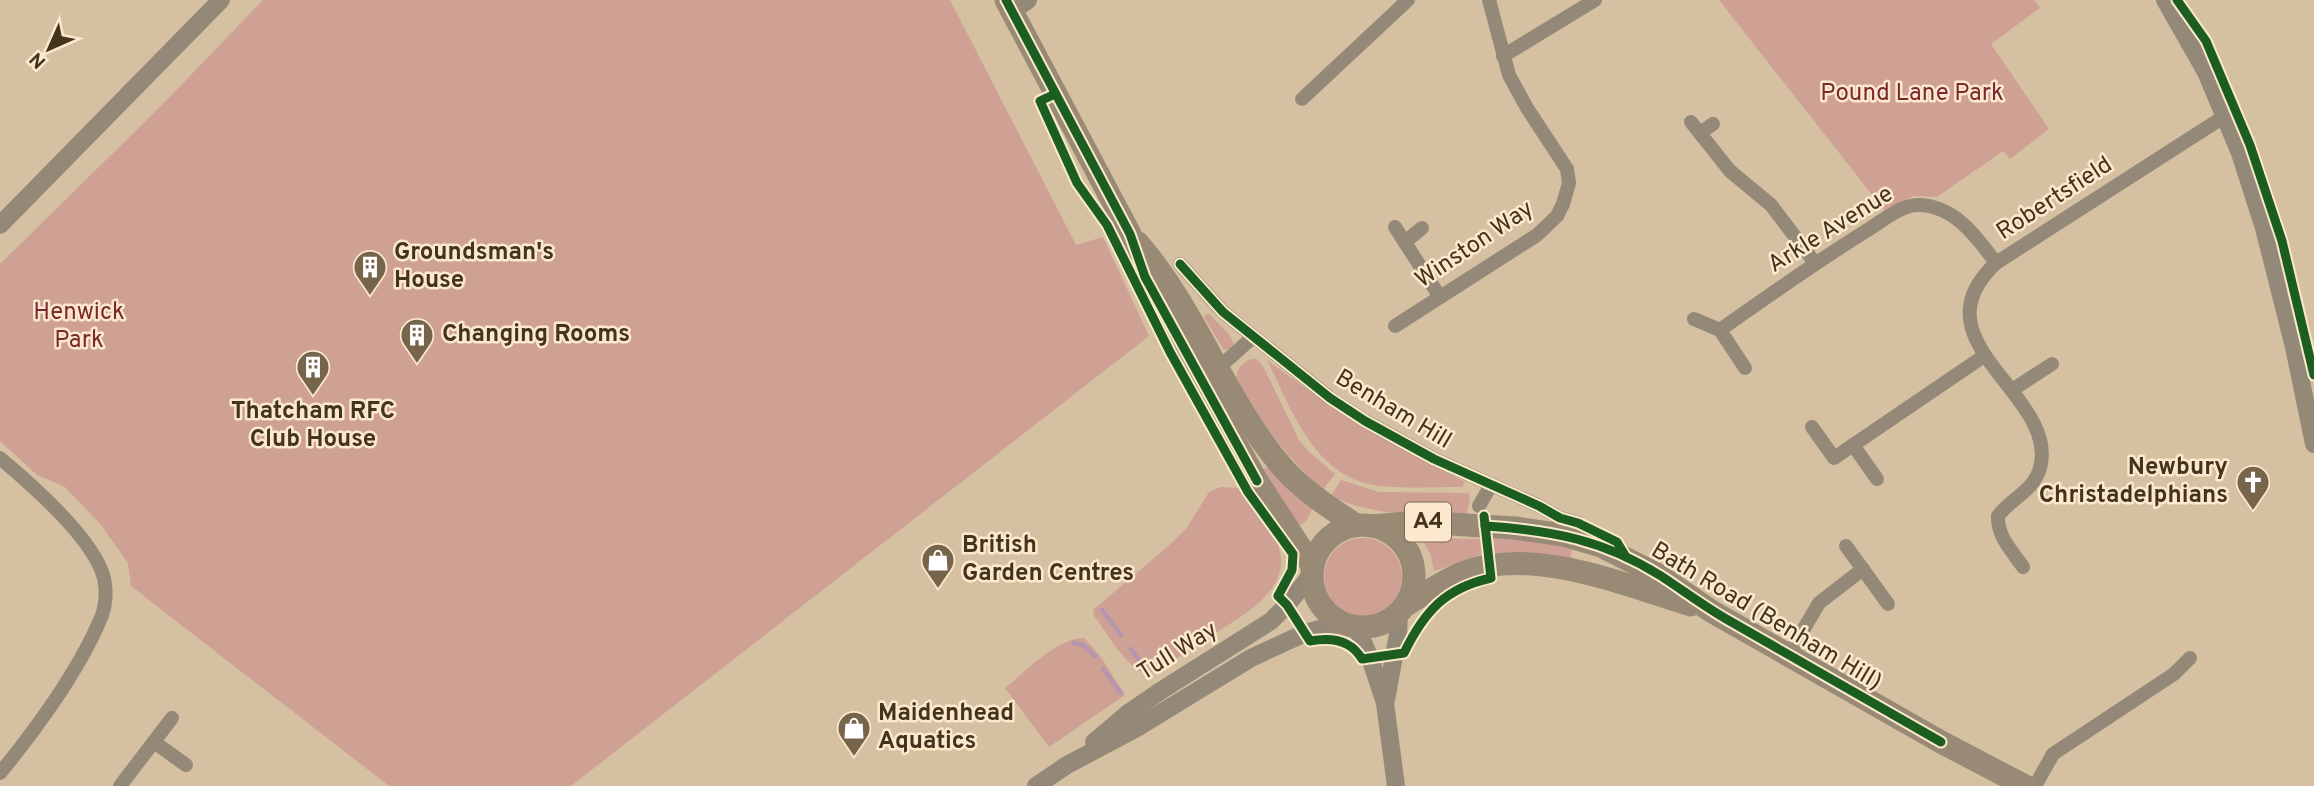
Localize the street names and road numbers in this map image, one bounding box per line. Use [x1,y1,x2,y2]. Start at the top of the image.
street label: Robertsfield [1991,150,2119,248]
street label: Arkle Avenue [1763,180,1899,280]
street label: Winston Way [1410,194,1540,296]
street label: Benham Hill [1329,364,1457,456]
road number: A4 [1405,502,1451,542]
street label: Bath Road (Benham Hill) [1645,536,1887,698]
street label: Tull Way [1132,616,1224,688]

